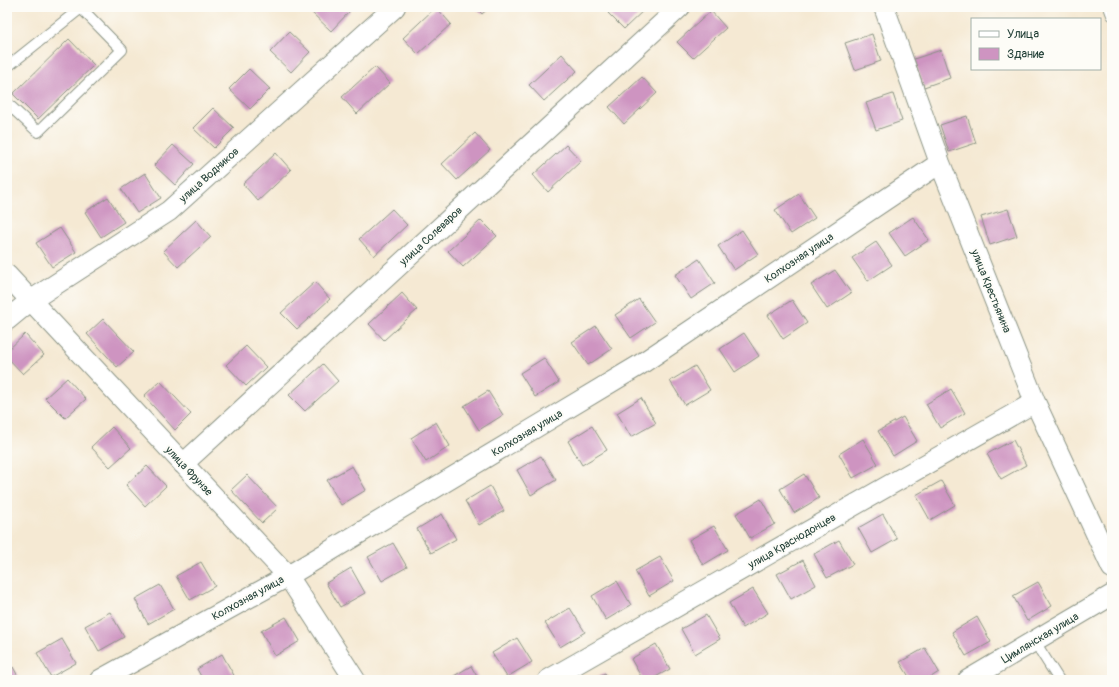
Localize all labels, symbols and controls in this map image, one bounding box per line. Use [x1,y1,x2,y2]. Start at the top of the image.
legend [971,18,1101,70]
text: Улица [1007,27,1039,42]
text: Здание [1007,47,1044,62]
street label: улица Водников [176,145,242,206]
street label: улица Солеваров [396,204,465,269]
street label: Колхозная улица [762,230,836,286]
street label: улица Крестьянина [968,246,1014,335]
street label: Колхозная улица [489,407,565,459]
street label: улица Фрунзе [162,443,216,499]
street label: улица Краснодонцев [745,511,838,572]
street label: Колхозная улица [210,573,286,623]
street label: Цимлянская улица [999,610,1081,666]

